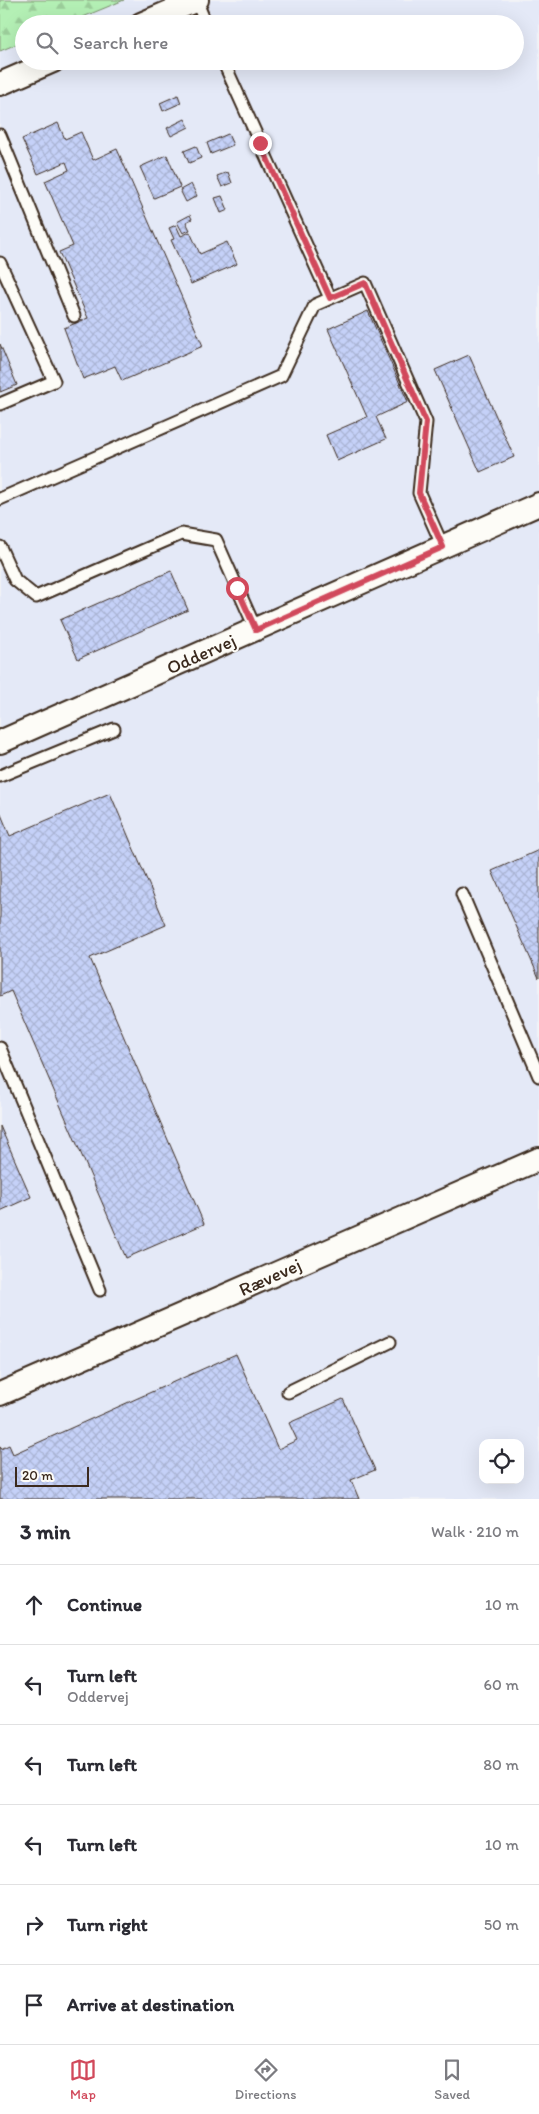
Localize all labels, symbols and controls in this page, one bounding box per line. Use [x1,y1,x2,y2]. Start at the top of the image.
search box [15,15,524,70]
icon: search [33,29,61,57]
text: Search here [73,31,168,54]
route end [249,132,272,155]
route start [226,577,249,600]
street label: Oddervej [163,629,239,679]
street label: Rævevej [235,1253,305,1301]
map controls [479,1439,524,1484]
button: locate [479,1439,524,1484]
scale bar [15,1464,89,1487]
text: 20 m [22,1467,53,1484]
text: 3 min [20,1519,70,1544]
text: Walk · 210 m [431,1522,519,1541]
icon: ahead [20,1591,48,1619]
text: Continue [67,1593,142,1616]
text: 10 m [485,1595,519,1614]
text: Turn left [67,1664,137,1687]
icon: left [20,1671,48,1699]
text: 60 m [484,1675,519,1694]
text: Oddervej [67,1687,129,1706]
icon: left [20,1751,48,1779]
text: Turn left [67,1753,137,1776]
text: 80 m [483,1755,519,1774]
icon: left [20,1831,48,1859]
text: Turn left [67,1833,137,1856]
text: 10 m [485,1835,519,1854]
icon: right [20,1911,48,1939]
text: Turn right [67,1913,148,1936]
text: 50 m [484,1915,519,1934]
icon: arrive [20,1991,48,2019]
text: Arrive at destination [67,1993,234,2016]
tab: Map [69,2056,97,2103]
tab: Directions [235,2056,296,2103]
tab: Saved [434,2056,470,2103]

